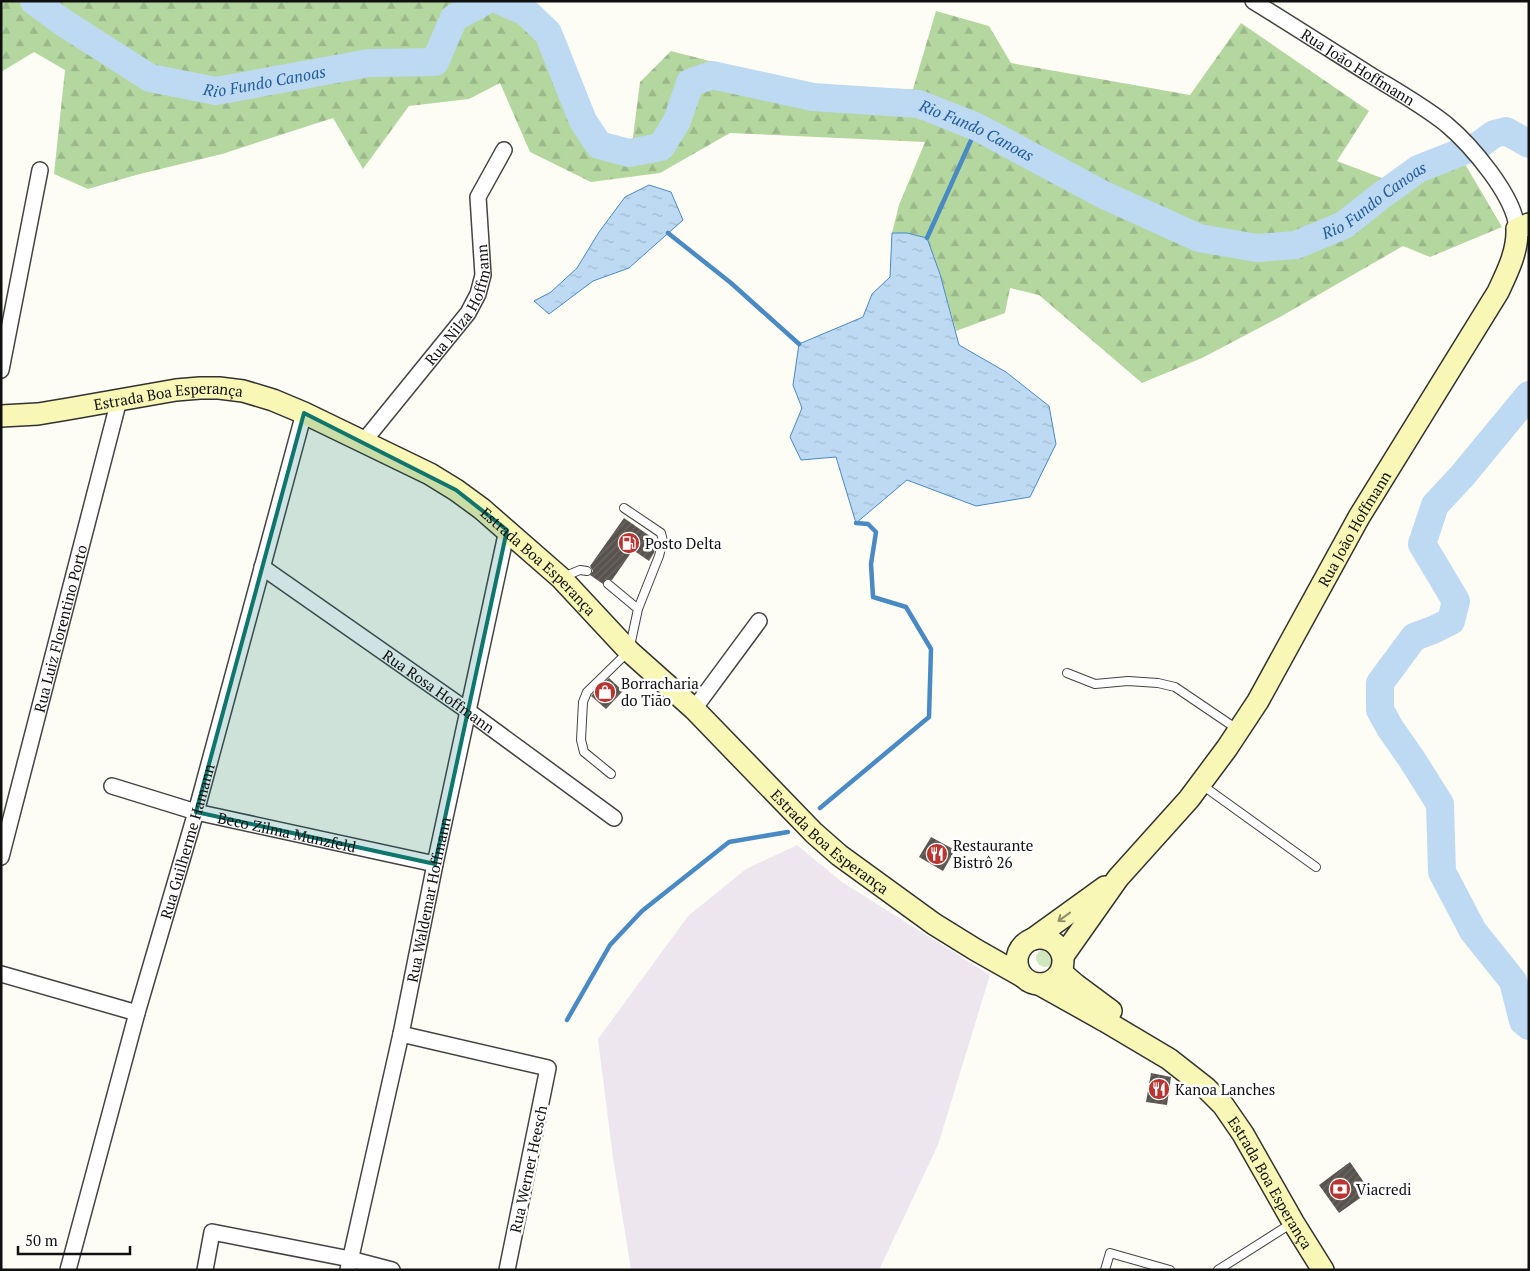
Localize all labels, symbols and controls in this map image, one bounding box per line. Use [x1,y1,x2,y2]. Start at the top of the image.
street label: Rua João Hoffmann [1298,24,1419,110]
water label: Rio Fundo Canoas [201,60,328,102]
water label: Rio Fundo Canoas [915,94,1038,167]
water label: Rio Fundo Canoas [1317,156,1430,244]
street label: Rua Nilza Hoffmann [420,243,494,369]
street label: Estrada Boa Esperança [92,378,245,414]
street label: Rua João Hoffmann [1313,467,1395,590]
street label: Estrada Boa Esperança [477,503,601,620]
fuel station icon: Posto Delta [617,531,641,555]
place label: Posto Delta [645,533,722,553]
street label: Rua Luiz Florentino Porto [29,543,91,714]
street label: Rua Rosa Hoffmann [379,645,499,737]
place label: Borracharia do Tião [621,673,699,710]
shop icon: Borracharia do Tião [593,680,617,704]
street label: Rua Guilherme Hamann [155,761,219,921]
street label: Estrada Boa Esperança [767,785,893,898]
street label: Beco Zilma Munzfeld [216,807,358,857]
street label: Rua Waldemar Hoffmann [402,815,455,984]
place label: Restaurante Bistrô 26 [953,835,1033,872]
restaurant icon: Restaurante Bistrô 26 [925,842,949,866]
one-way arrow [1057,912,1071,922]
restaurant icon: Kanoa Lanches [1147,1077,1171,1101]
place label: Kanoa Lanches [1175,1079,1275,1099]
street label: Rua Werner Heesch [505,1103,551,1235]
street label: Estrada Boa Esperança [1224,1112,1317,1253]
bank icon: Viacredi [1328,1177,1352,1201]
place label: Viacredi [1356,1179,1412,1199]
scale bar [18,1224,130,1256]
text: 50 m [25,1230,58,1250]

